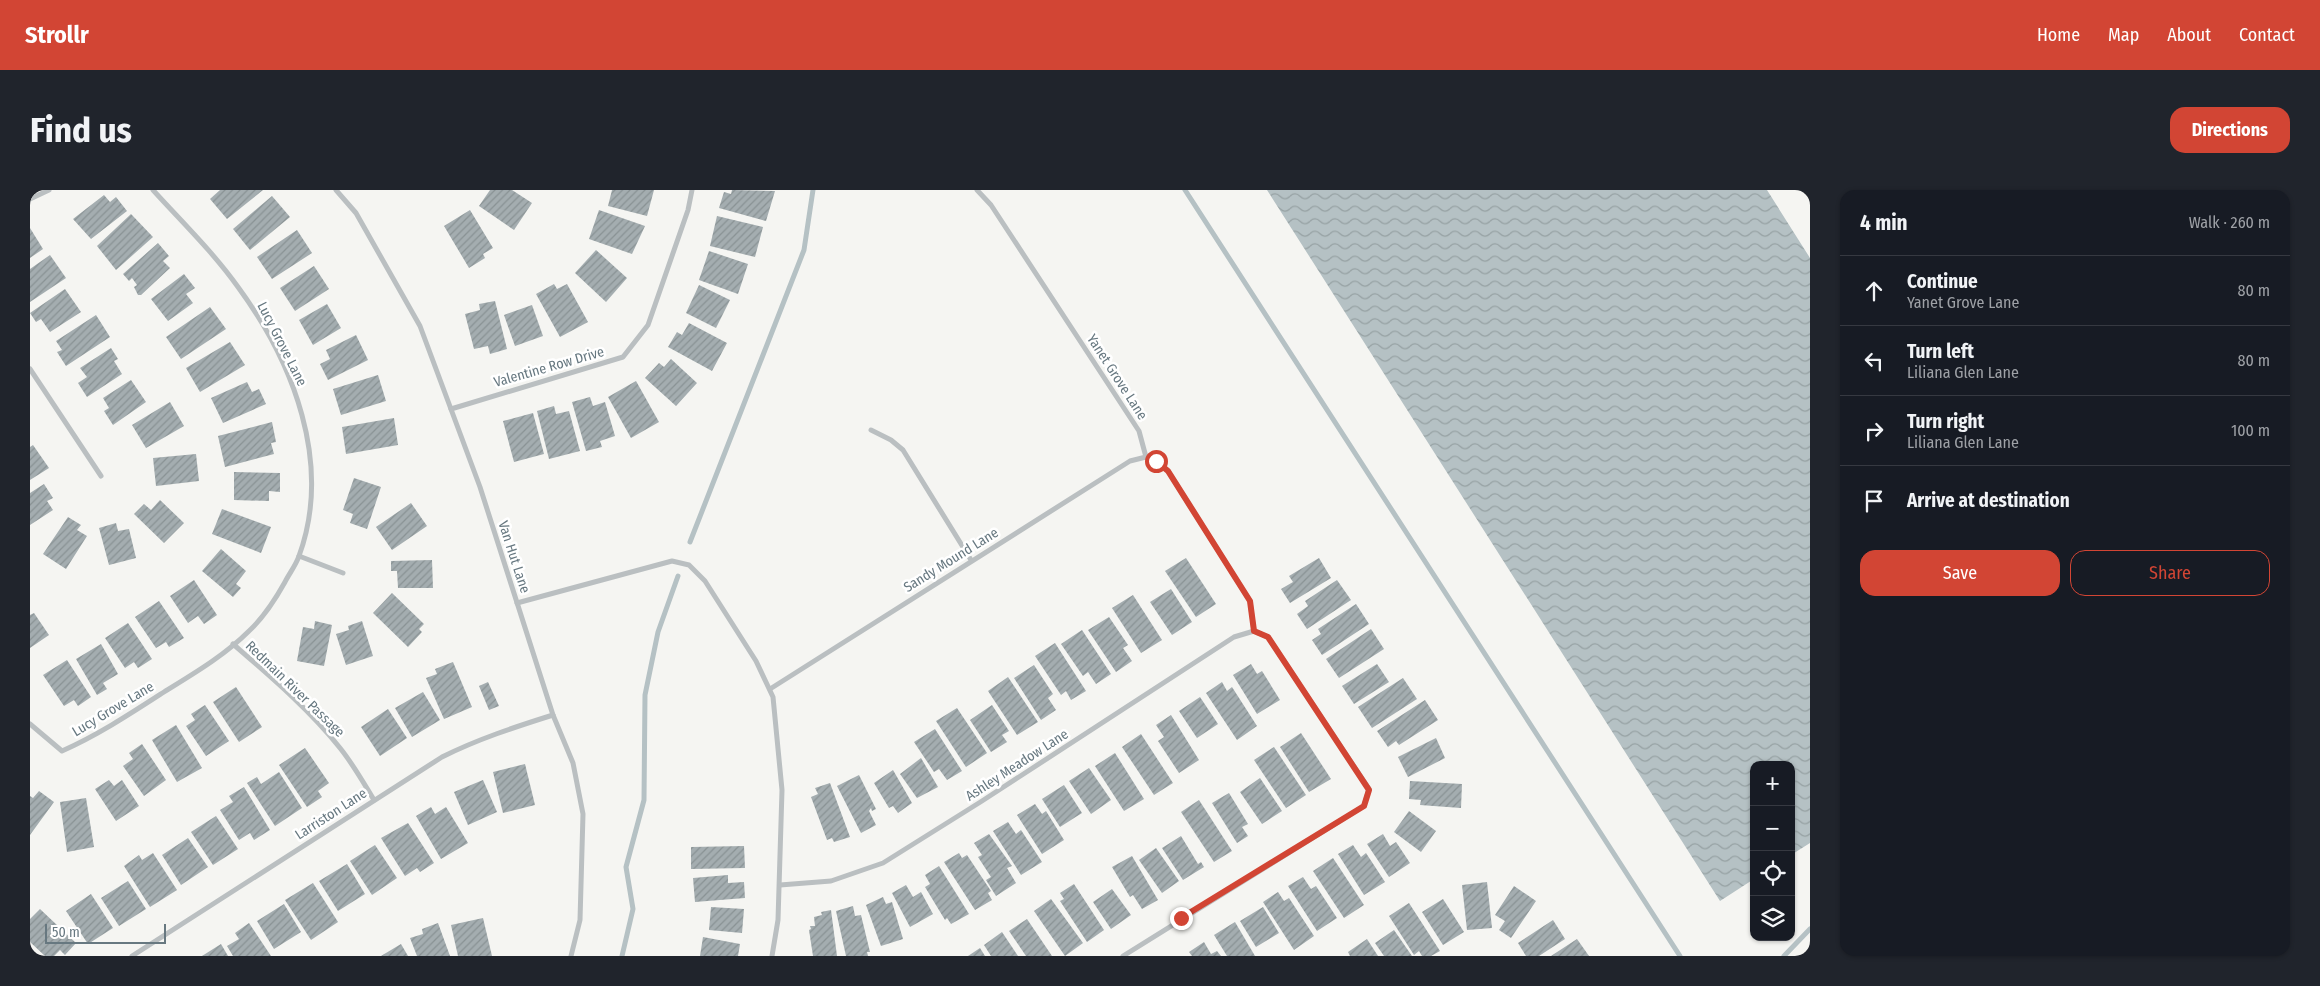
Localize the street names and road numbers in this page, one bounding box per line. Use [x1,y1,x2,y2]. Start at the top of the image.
street label: Lucy Grove Lane [253,299,311,389]
street label: Yanet Grove Lane [1083,331,1151,423]
street label: Valentine Row Drive [492,343,606,391]
street label: Van Hut Lane [494,519,534,595]
street label: Sandy Mound Lane [901,524,1001,596]
street label: Redmain River Passage [242,637,348,741]
street label: Lucy Grove Lane [69,678,157,740]
street label: Ashley Meadow Lane [962,725,1072,805]
street label: Larriston Lane [292,785,370,843]

